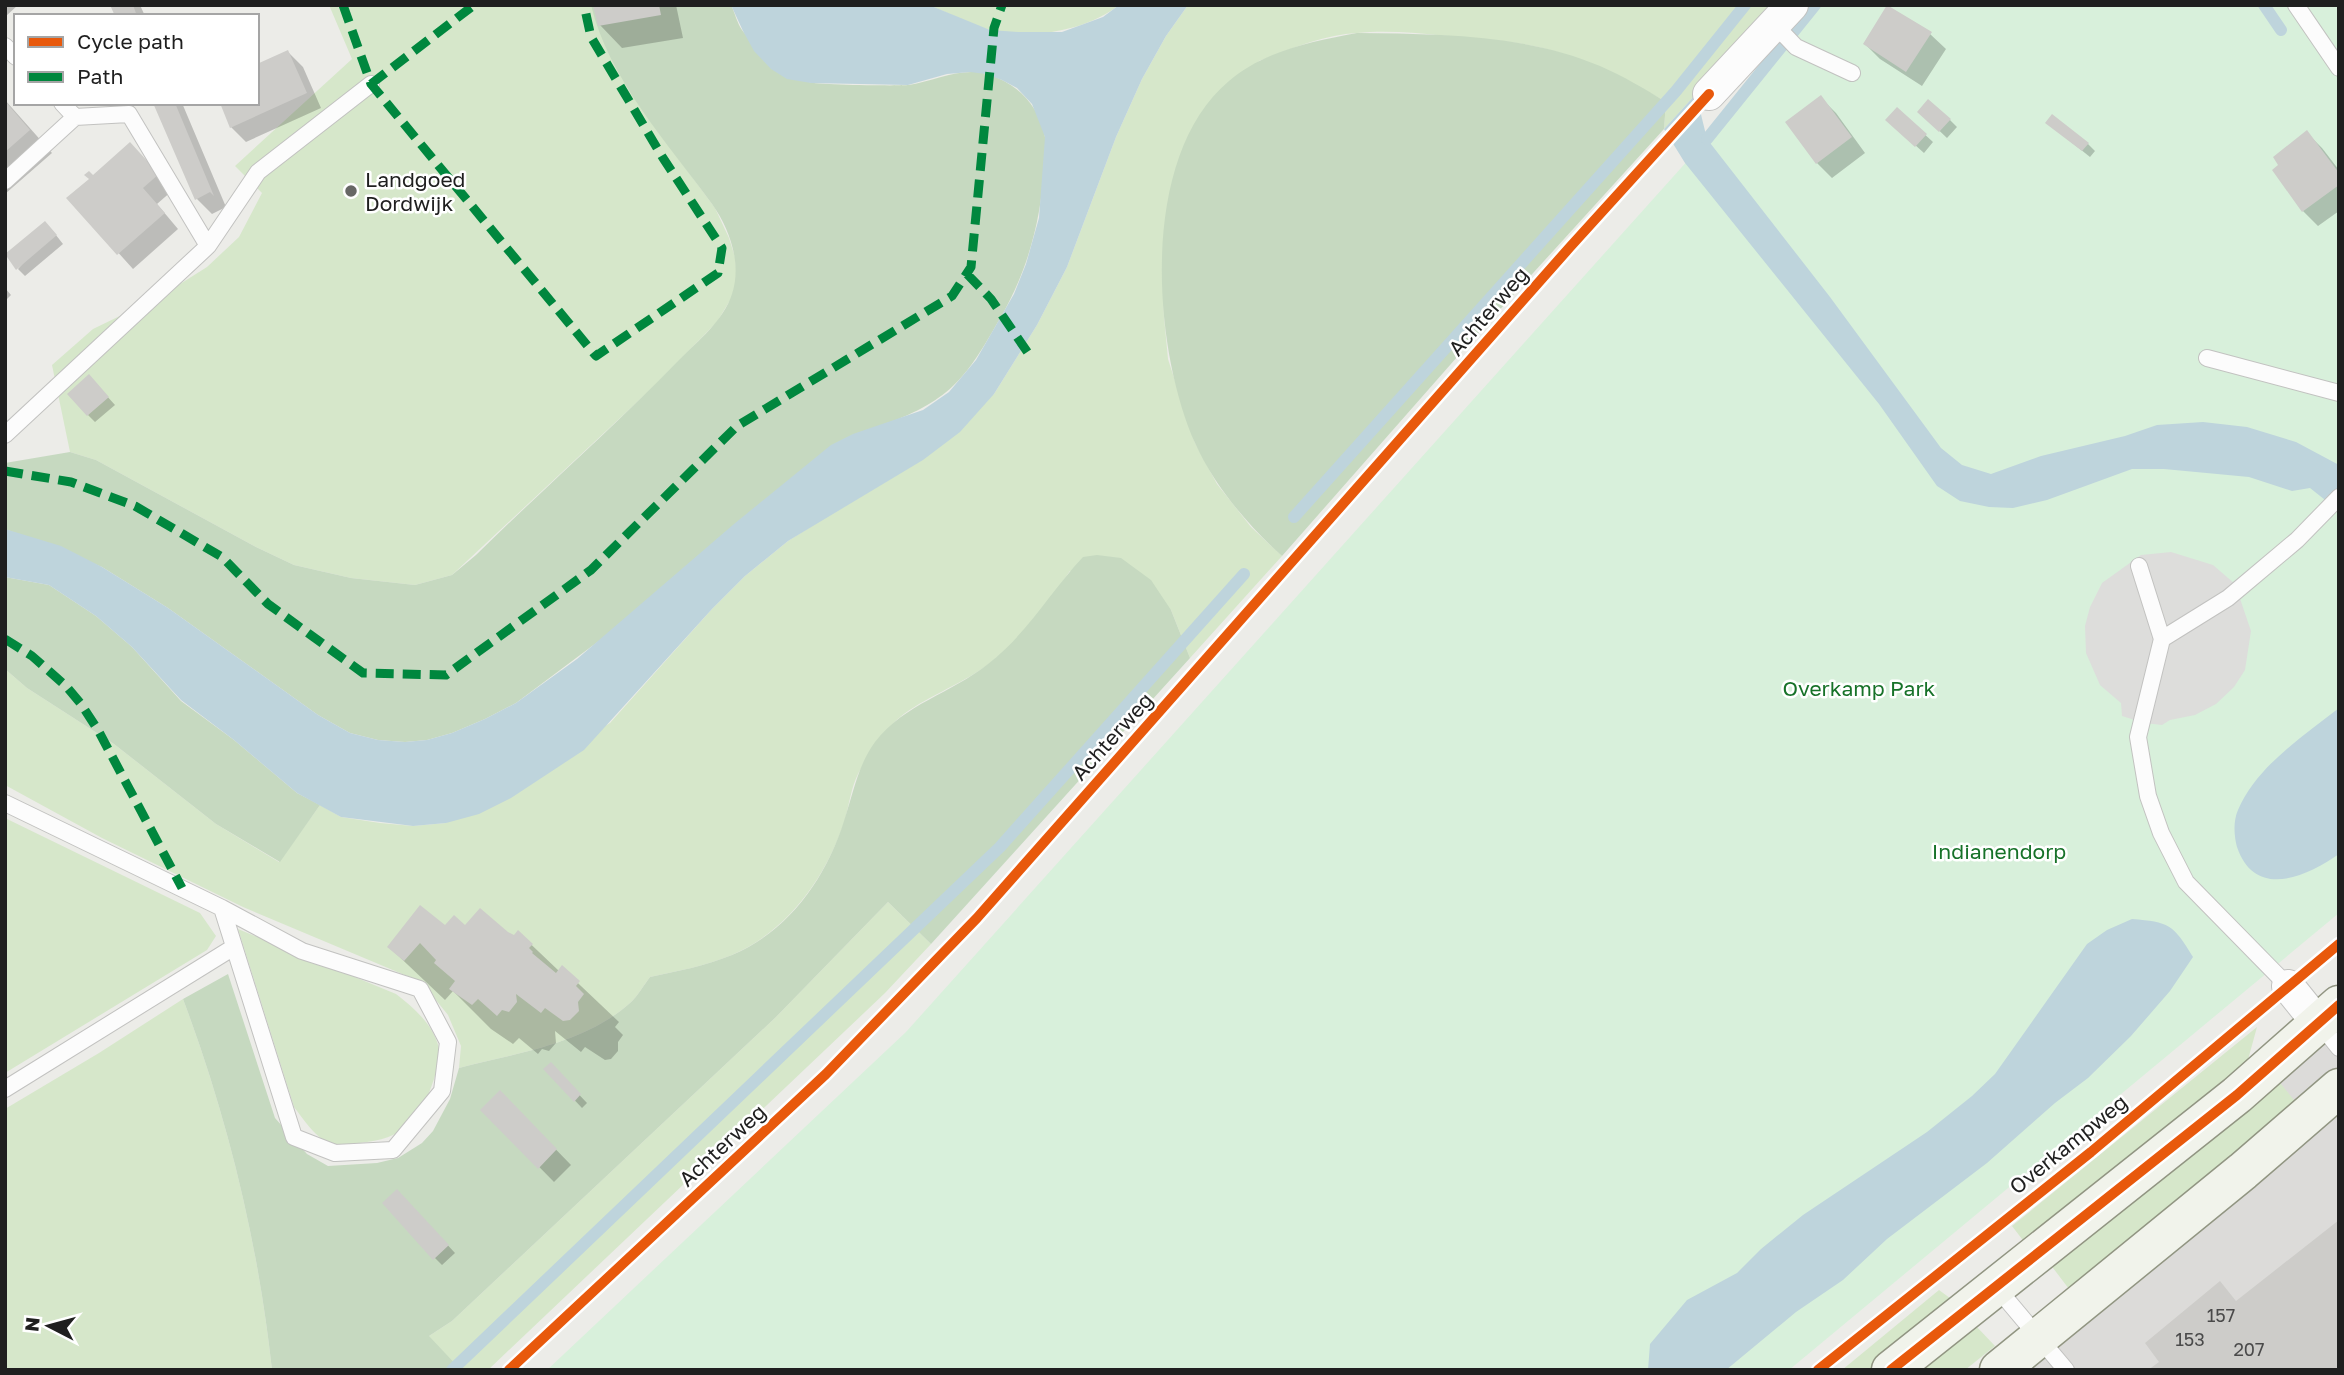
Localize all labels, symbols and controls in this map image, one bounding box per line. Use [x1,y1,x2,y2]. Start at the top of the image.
legend [14,14,259,105]
text: Cycle path [77,28,184,54]
text: Path [77,63,124,89]
place label: Landgoed Dordwijk [365,166,466,216]
marker: Landgoed Dordwijk [343,183,359,199]
street label: Achterweg [1442,261,1534,361]
park label: Overkamp Park [1783,675,1936,701]
street label: Achterweg [1066,687,1158,785]
park label: Indianendorp [1932,838,2066,864]
street label: Overkampweg [2004,1089,2132,1199]
street label: Achterweg [673,1098,771,1192]
north arrow [14,1291,84,1361]
house number: 157 [2207,1304,2235,1326]
text: N [19,1316,44,1333]
house number: 153 [2175,1328,2205,1350]
house number: 207 [2233,1338,2265,1360]

